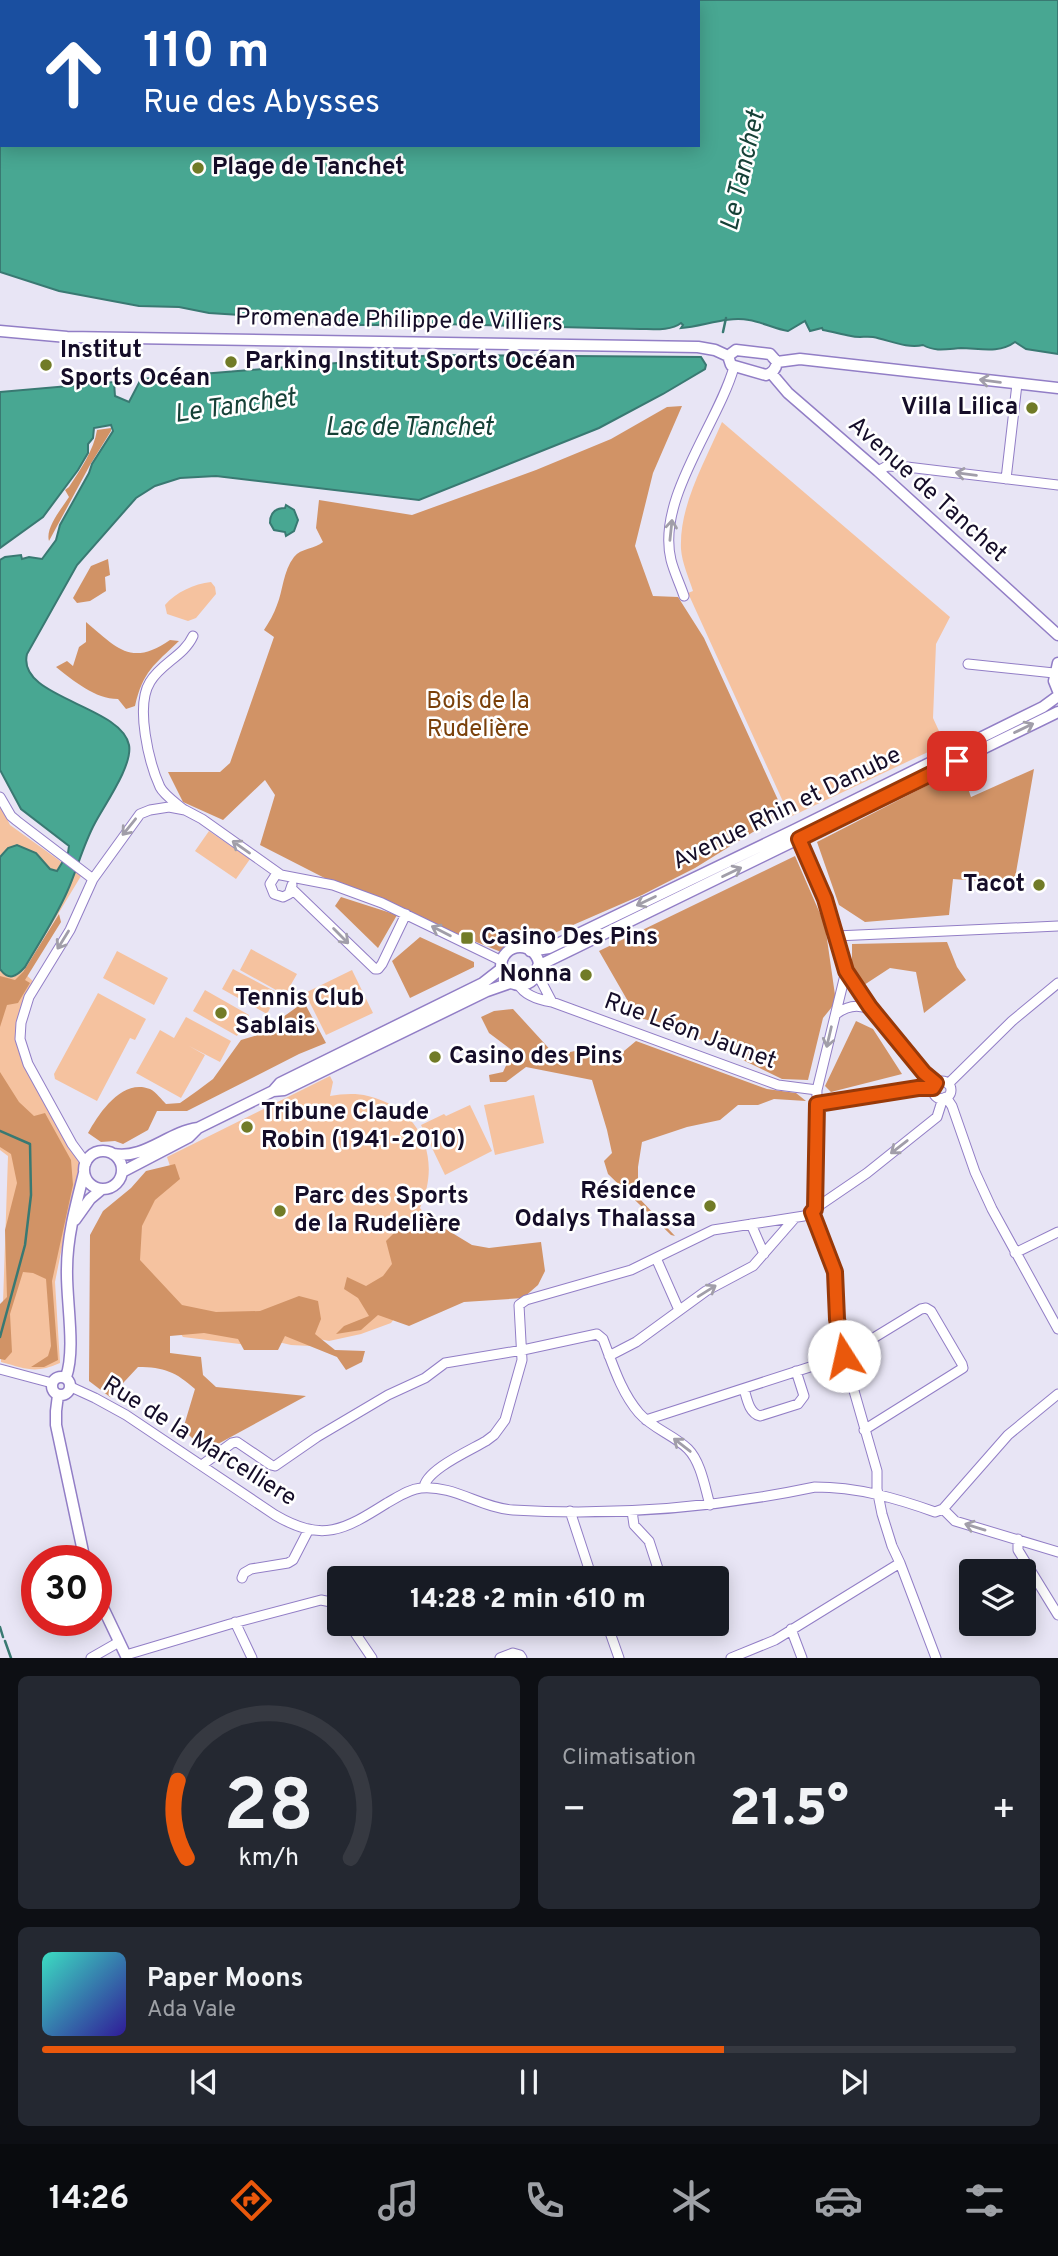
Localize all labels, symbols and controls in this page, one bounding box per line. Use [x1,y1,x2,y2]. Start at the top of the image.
text: 110 m [143,23,270,85]
icon: ahead [28,28,119,119]
text: Rue des Abysses [143,84,380,124]
water label: Le Tanchet [714,106,774,234]
place label: Plage de Tanchet [212,153,405,183]
marker: Plage de Tanchet [190,160,206,176]
street label: Promenade Philippe de Villiers [235,303,563,339]
place label: Institut Sports Océan [60,336,210,394]
place label: Parking Institut Sports Océan [245,347,576,377]
marker: Parking Institut Sports Océan [223,354,239,370]
marker: Institut Sports Océan [38,357,54,373]
one-way arrow [979,374,1002,387]
water label: Le Tanchet [172,382,299,432]
place label: Villa Lilica [901,393,1018,423]
marker: Villa Lilica [1024,400,1040,416]
street label: Avenue de Tanchet [841,411,1013,569]
water label: Lac de Tanchet [325,412,495,445]
one-way arrow [955,467,978,480]
one-way arrow [664,519,677,542]
park label: Bois de la Rudelière [426,687,530,745]
one-way arrow [1013,721,1034,735]
pin [927,731,987,791]
street label: Avenue Rhin et Danube [668,741,906,877]
icon: arrive [938,742,976,780]
one-way arrow [121,818,137,836]
one-way arrow [232,840,251,854]
one-way arrow [721,865,742,878]
place label: Tacot [963,870,1025,900]
marker: Tacot [1031,877,1047,893]
one-way arrow [636,895,657,908]
place label: Casino Des Pins [481,923,658,953]
one-way arrow [431,924,451,938]
one-way arrow [333,927,350,944]
one-way arrow [56,930,70,950]
marker: Casino Des Pins [459,930,475,946]
place label: Nonna [499,960,572,990]
marker: Nonna [578,967,594,983]
place label: Tennis Club Sablais [235,984,364,1042]
street label: Rue Léon Jaunet [600,987,780,1077]
marker: Tennis Club Sablais [213,1005,229,1021]
one-way arrow [822,1025,836,1048]
place label: Casino des Pins [449,1042,623,1072]
marker: Casino des Pins [427,1049,443,1065]
place label: Tribune Claude Robin (1941-2010) [261,1098,465,1156]
marker: Tribune Claude Robin (1941-2010) [239,1119,255,1135]
one-way arrow [890,1139,909,1154]
place label: Résidence Odalys Thalassa [515,1177,696,1235]
place label: Parc des Sports de la Rudelière [294,1182,469,1240]
marker: Résidence Odalys Thalassa [702,1198,718,1214]
marker: Parc des Sports de la Rudelière [272,1203,288,1219]
one-way arrow [696,1284,716,1298]
position arrow [807,1319,881,1393]
street label: Rue de la Marcelliere [97,1370,301,1514]
one-way arrow [673,1438,691,1453]
one-way arrow [964,1519,986,1532]
speed limit sign: 30 [21,1545,112,1636]
map controls [959,1559,1036,1636]
button: layers [959,1559,1036,1636]
text: 14:28 · 2 min · 610 m [410,1584,646,1617]
text: Climatisation [562,1744,696,1773]
text: 28 [224,1765,314,1857]
text: 21.5° [729,1778,849,1844]
text: − [562,1787,587,1836]
text: + [991,1787,1016,1836]
text: km/h [239,1843,299,1875]
text: Paper Moons [147,1963,303,1996]
text: Ada Vale [147,1996,236,2025]
icon: previous [185,2063,223,2101]
icon: pause [510,2063,548,2101]
icon: next [835,2063,873,2101]
icon: directions [227,2176,276,2225]
icon: music [374,2176,423,2225]
icon: phone [520,2176,569,2225]
icon: climate [667,2176,716,2225]
icon: car [814,2176,863,2225]
icon: filters [960,2176,1009,2225]
text: 14:26 [49,2180,129,2220]

